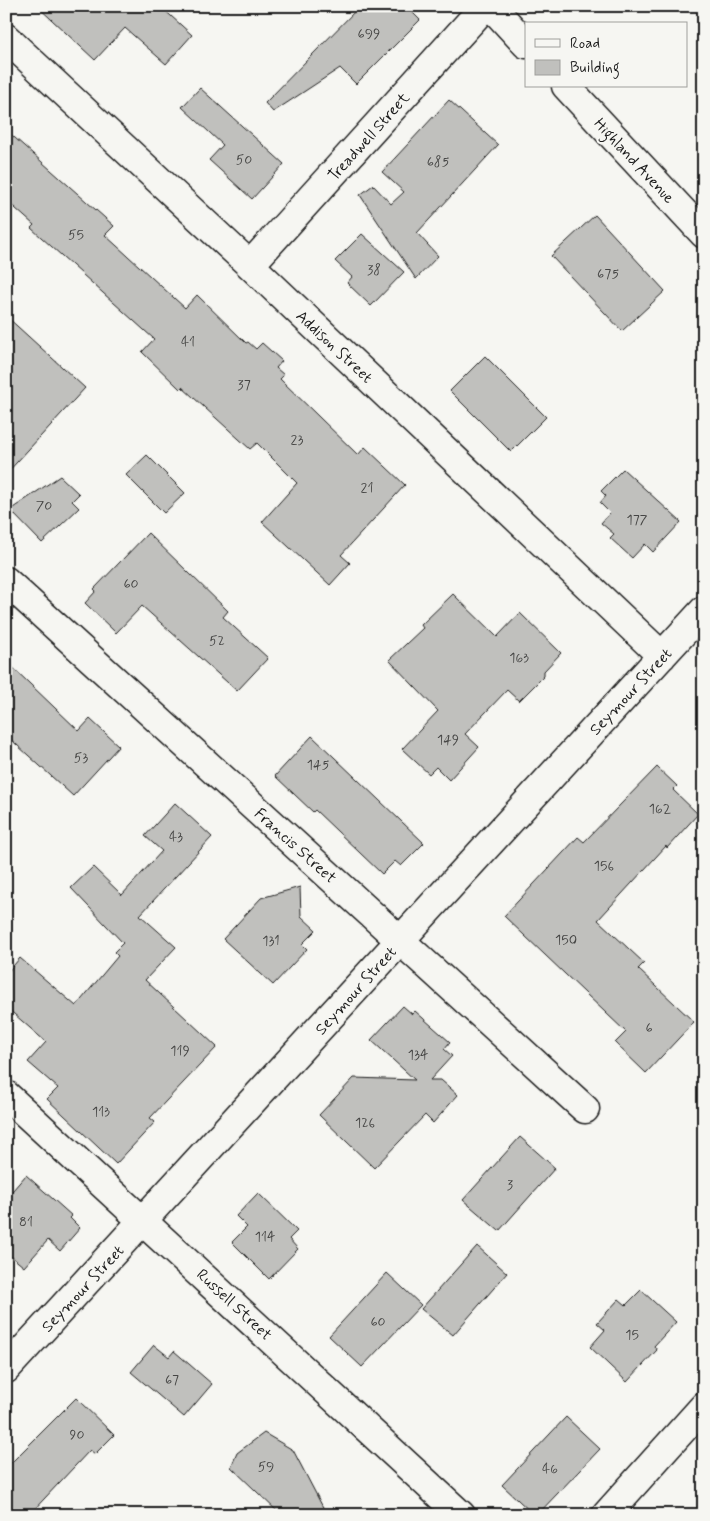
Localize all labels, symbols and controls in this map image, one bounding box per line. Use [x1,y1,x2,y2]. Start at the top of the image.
legend [525,22,688,88]
house number: 699 [358,25,380,43]
text: Road [570,34,600,54]
text: Building [570,58,620,79]
street label: Treadwell Street [324,88,415,186]
street label: Highland Avenue [588,114,679,209]
house number: 50 [236,151,252,169]
house number: 685 [427,153,450,171]
house number: 55 [68,226,84,244]
house number: 38 [367,261,381,279]
house number: 675 [597,265,619,283]
street label: Addison Street [291,306,377,388]
house number: 41 [181,333,195,351]
house number: 37 [237,376,251,394]
house number: 23 [291,431,303,449]
house number: 21 [361,479,373,497]
house number: 70 [36,497,52,515]
house number: 177 [626,511,648,529]
house number: 60 [123,575,139,593]
house number: 52 [209,632,225,650]
street label: Seymour Street [585,644,677,740]
house number: 163 [509,649,529,667]
house number: 149 [437,731,459,749]
house number: 53 [74,749,88,767]
house number: 145 [307,756,329,774]
house number: 162 [649,800,671,818]
street label: Francis Street [249,804,341,889]
house number: 43 [169,828,183,846]
house number: 156 [594,857,614,875]
house number: 150 [555,931,577,949]
house number: 131 [262,932,280,950]
street label: Seymour Street [311,942,401,1040]
house number: 6 [645,1019,653,1037]
house number: 119 [170,1042,190,1060]
house number: 134 [408,1046,428,1064]
house number: 113 [92,1103,110,1121]
house number: 126 [355,1114,375,1132]
house number: 3 [507,1176,513,1194]
house number: 81 [19,1213,33,1231]
house number: 114 [255,1228,275,1246]
street label: Seymour Street [37,1241,129,1337]
street label: Russell Street [192,1265,277,1346]
house number: 60 [370,1313,386,1331]
house number: 15 [625,1326,639,1344]
house number: 67 [165,1371,179,1389]
house number: 90 [70,1426,84,1444]
house number: 59 [258,1458,274,1476]
house number: 46 [542,1460,558,1478]

